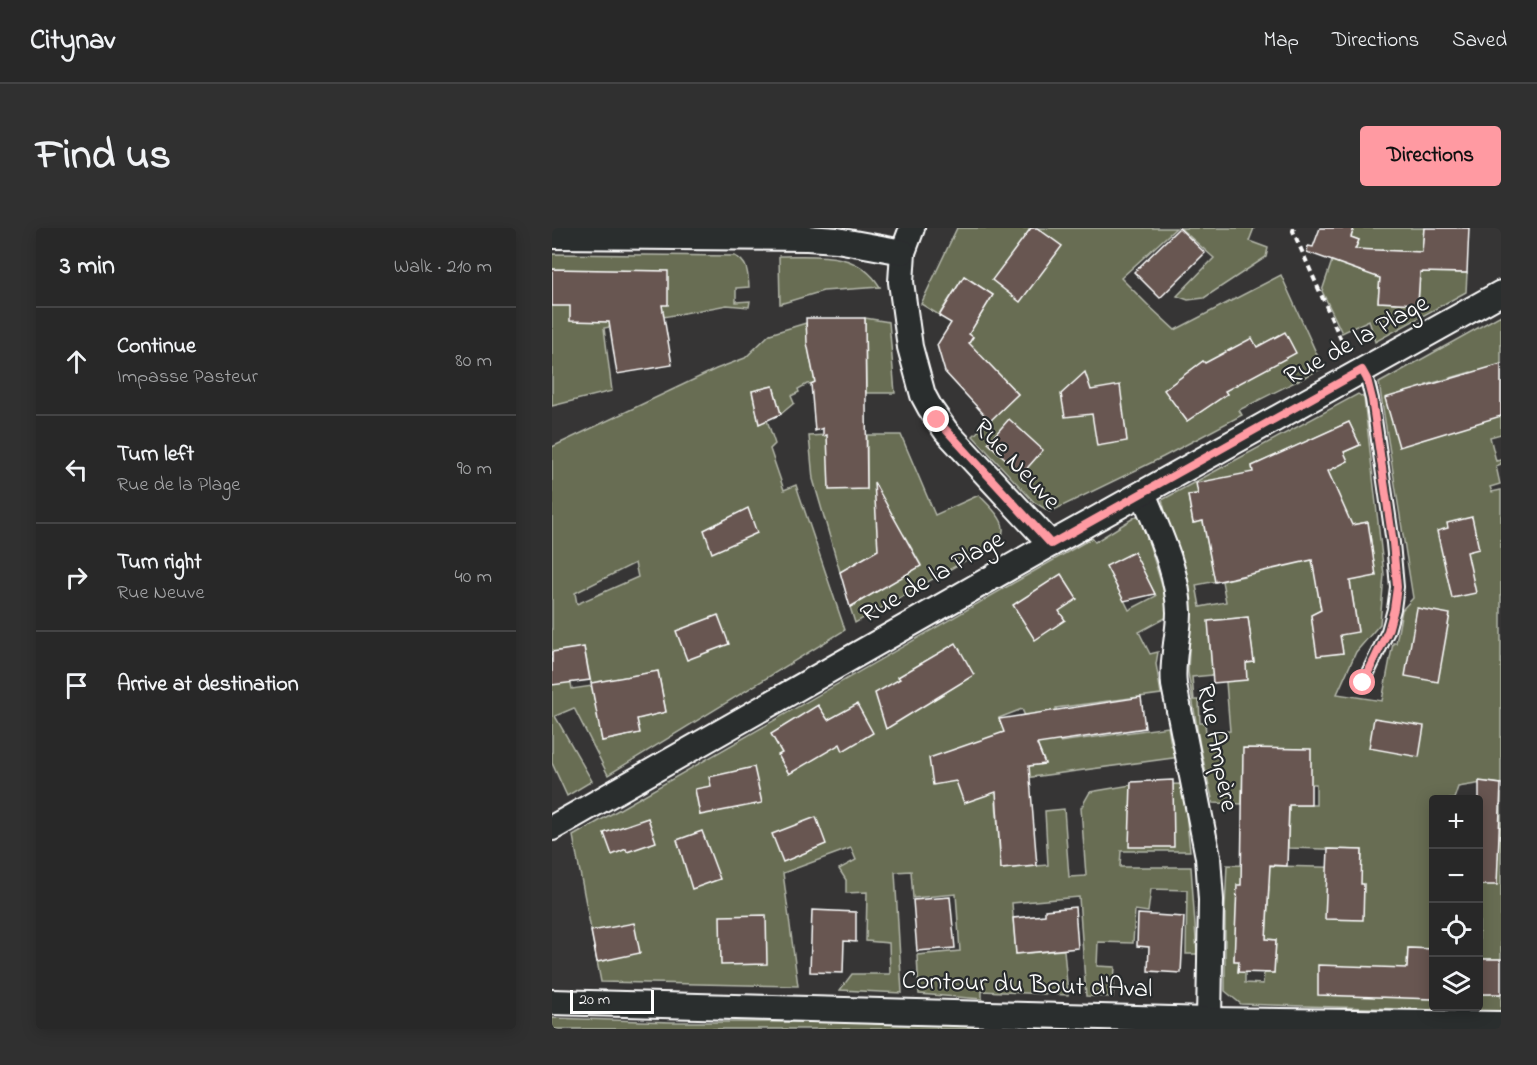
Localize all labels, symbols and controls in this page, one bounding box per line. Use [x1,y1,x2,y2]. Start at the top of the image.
text: Citynav [30,21,115,62]
text: Map [1263,26,1299,56]
text: Directions [1332,26,1419,56]
text: Saved [1452,26,1507,56]
text: Find us [36,126,171,187]
button: Directions [1360,126,1501,186]
text: 3 min [60,248,115,286]
text: Walk · 210 m [394,253,492,282]
street label: Rue de la Plage [1278,285,1437,396]
text: Continue [117,331,196,363]
icon: ahead [60,345,93,378]
text: 80 m [455,347,492,376]
text: Impasse Pasteur [117,363,258,392]
route end [923,406,949,432]
street label: Rue Neuve [963,410,1069,520]
text: Turn left [117,439,194,471]
icon: left [60,453,93,486]
text: 90 m [457,455,492,484]
text: Rue de la Plage [117,471,240,500]
street label: Rue de la Plage [854,521,1012,635]
text: Turn right [117,547,202,579]
icon: right [60,561,93,594]
text: 40 m [455,563,492,592]
text: Rue Neuve [117,579,205,608]
icon: arrive [60,669,93,702]
text: Arrive at destination [117,669,299,701]
route start [1349,669,1375,695]
street label: Rue Ampère [1185,681,1247,815]
map controls [1429,795,1483,1011]
button: + [1429,795,1483,849]
button: − [1429,849,1483,903]
button: locate [1429,903,1483,957]
button: layers [1429,957,1483,1011]
street label: Contour du Bout d'Aval [901,963,1153,1009]
scale bar [570,987,654,1014]
text: 20 m [579,988,610,1012]

